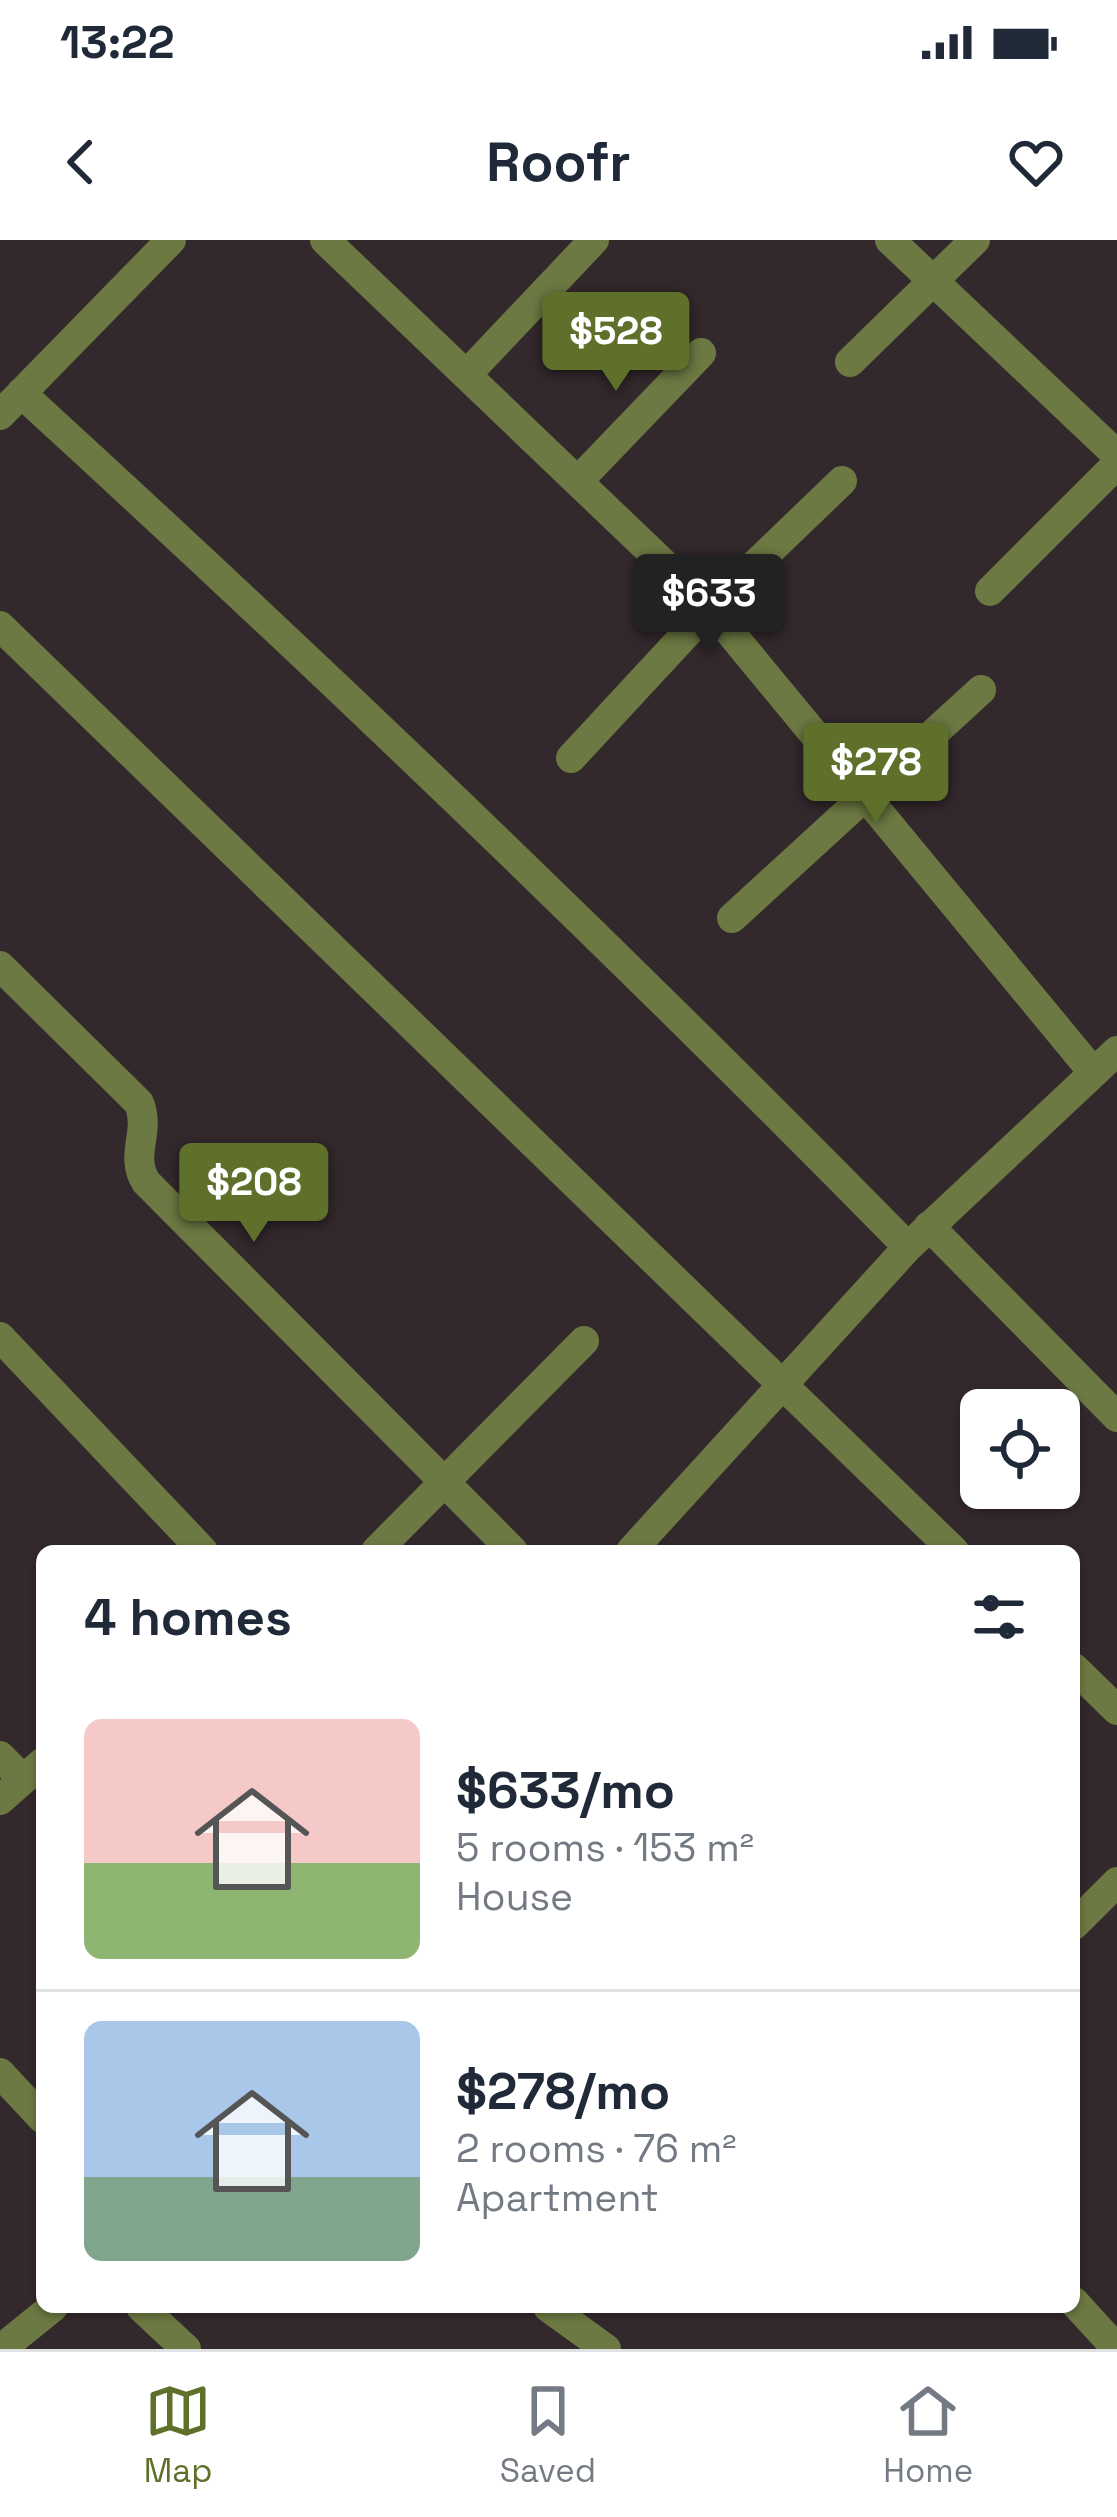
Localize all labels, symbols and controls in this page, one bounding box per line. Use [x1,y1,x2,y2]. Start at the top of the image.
text: 13:22 [60,14,175,71]
text: Roofr [486,128,631,197]
icon: back [48,129,114,195]
icon: heart [1003,129,1069,195]
pin: $528 [545,292,687,394]
text: $528 [569,306,663,355]
pin: $633 [638,554,780,656]
text: $633 [661,568,757,617]
pin: $278 [805,723,947,825]
text: $278 [830,737,922,786]
pin: $208 [183,1143,325,1245]
text: $208 [206,1157,302,1206]
map controls [960,1389,1080,1509]
button: locate [960,1389,1080,1509]
icon: filters [966,1584,1032,1650]
text: 4 homes [84,1585,292,1650]
text: $633/mo [456,1758,675,1823]
icon: home [180,1767,324,1911]
text: 5 rooms · 153 m² [456,1823,754,1872]
text: House [456,1872,573,1921]
text: $278/mo [456,2059,670,2124]
icon: home [180,2069,324,2213]
text: 2 rooms · 76 m² [456,2124,737,2173]
text: Apartment [456,2173,659,2222]
tab: Map [144,2378,212,2492]
tab: Saved [500,2378,596,2492]
tab: Home [883,2378,973,2492]

